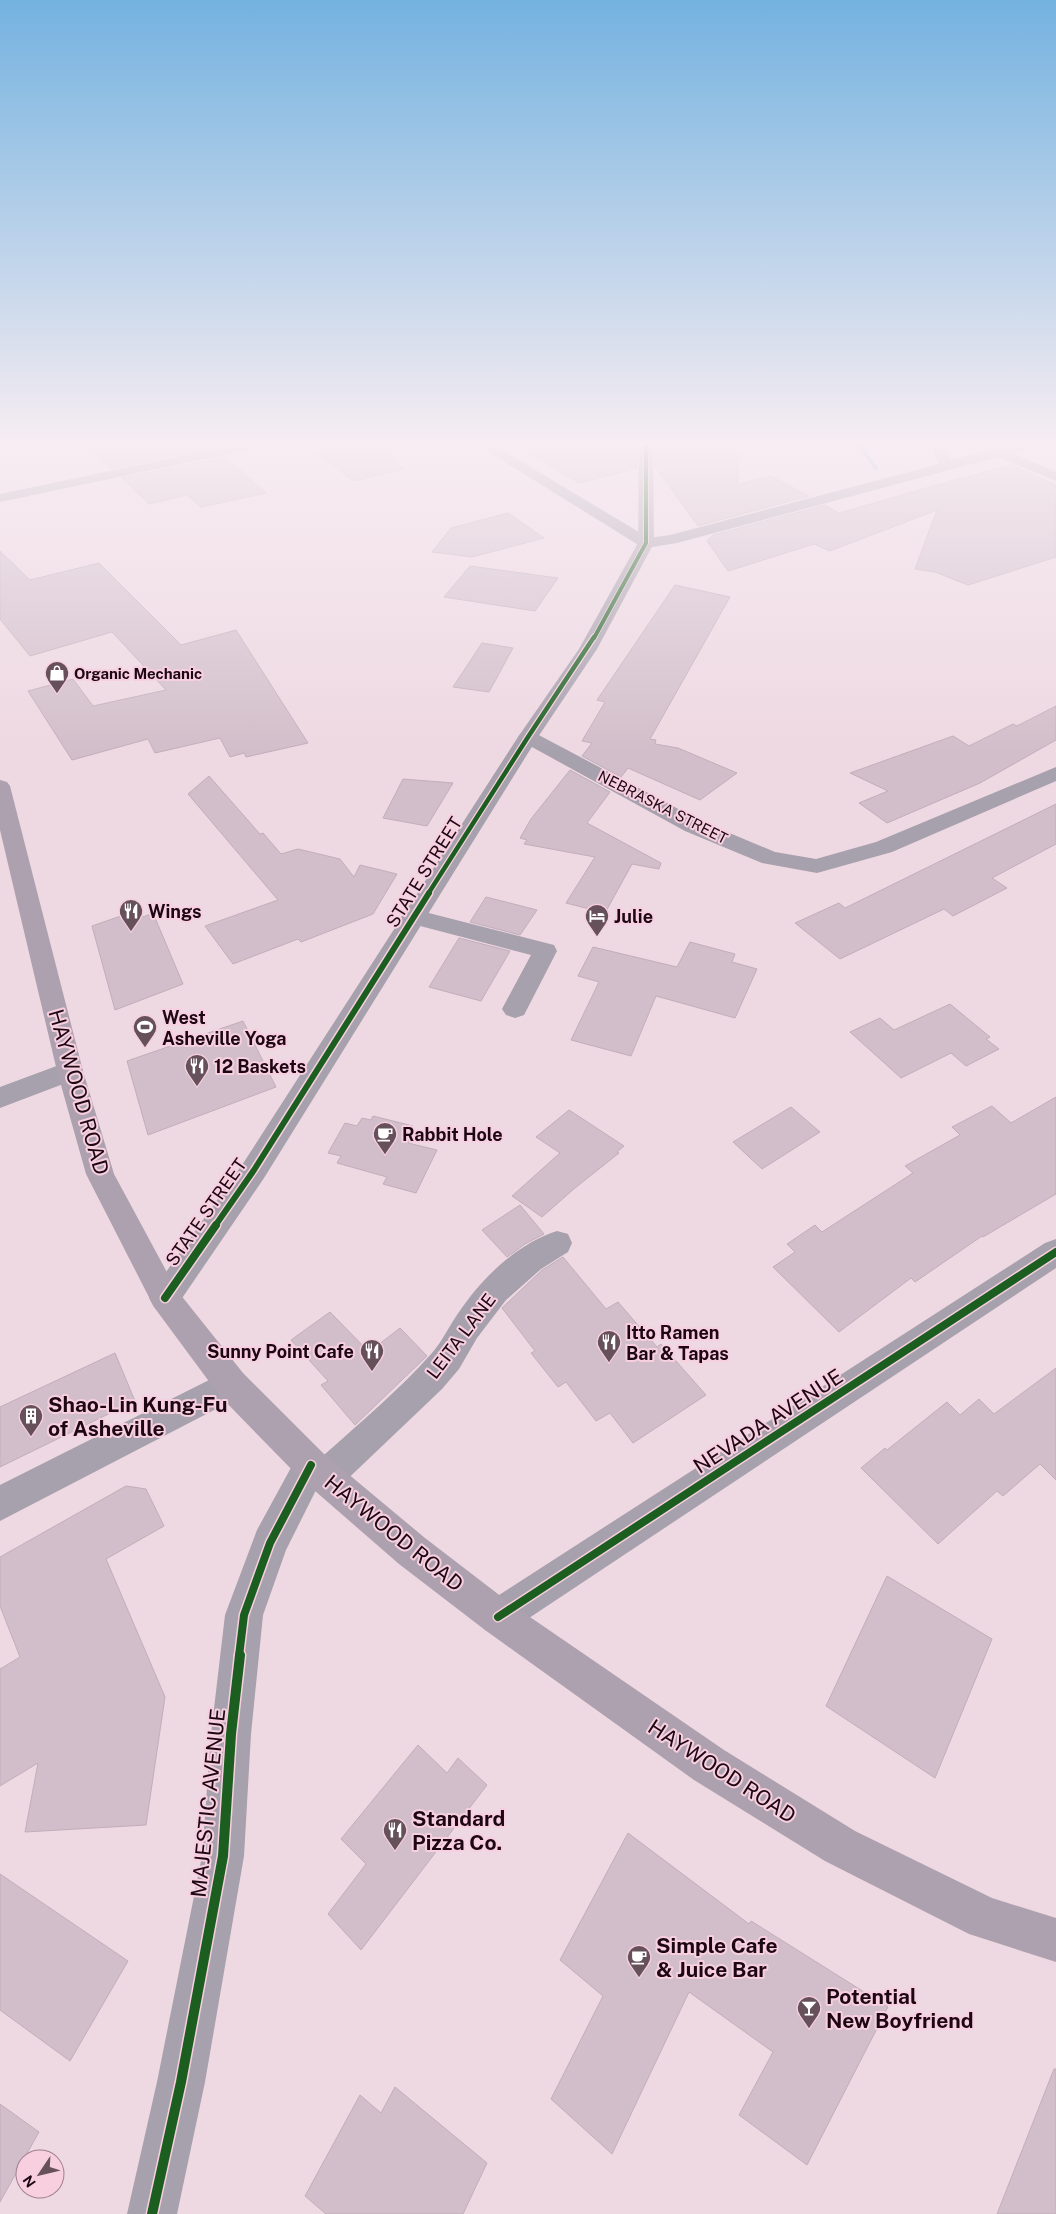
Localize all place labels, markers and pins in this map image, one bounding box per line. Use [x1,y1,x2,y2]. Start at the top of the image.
shop icon: Organic Mechanic [44,660,70,694]
place label: Organic Mechanic [74,665,202,682]
restaurant icon: Wings [118,898,144,932]
place label: Wings [148,901,202,922]
hotel icon: Julie [584,903,610,937]
place label: Julie [614,906,653,927]
place label: West Asheville Yoga [162,1007,286,1049]
sports icon: West Asheville Yoga [132,1014,158,1048]
restaurant icon: 12 Baskets [184,1053,210,1087]
place label: 12 Baskets [214,1056,306,1077]
cafe icon: Rabbit Hole [372,1121,398,1155]
place label: Rabbit Hole [402,1124,503,1145]
place label: Itto Ramen Bar & Tapas [626,1322,729,1364]
restaurant icon: Itto Ramen Bar & Tapas [596,1329,622,1363]
restaurant icon: Sunny Point Cafe [359,1338,385,1372]
place label: Sunny Point Cafe [207,1341,354,1362]
place label: Shao-Lin Kung-Fu of Asheville [48,1392,228,1441]
building icon: Shao-Lin Kung-Fu of Asheville [18,1403,44,1437]
place label: Standard Pizza Co. [412,1806,505,1855]
restaurant icon: Standard Pizza Co. [382,1817,408,1851]
place label: Simple Cafe & Juice Bar [656,1933,778,1982]
cafe icon: Simple Cafe & Juice Bar [626,1944,652,1978]
place label: Potential New Boyfriend [826,1984,974,2033]
bar icon: Potential New Boyfriend [796,1995,822,2029]

